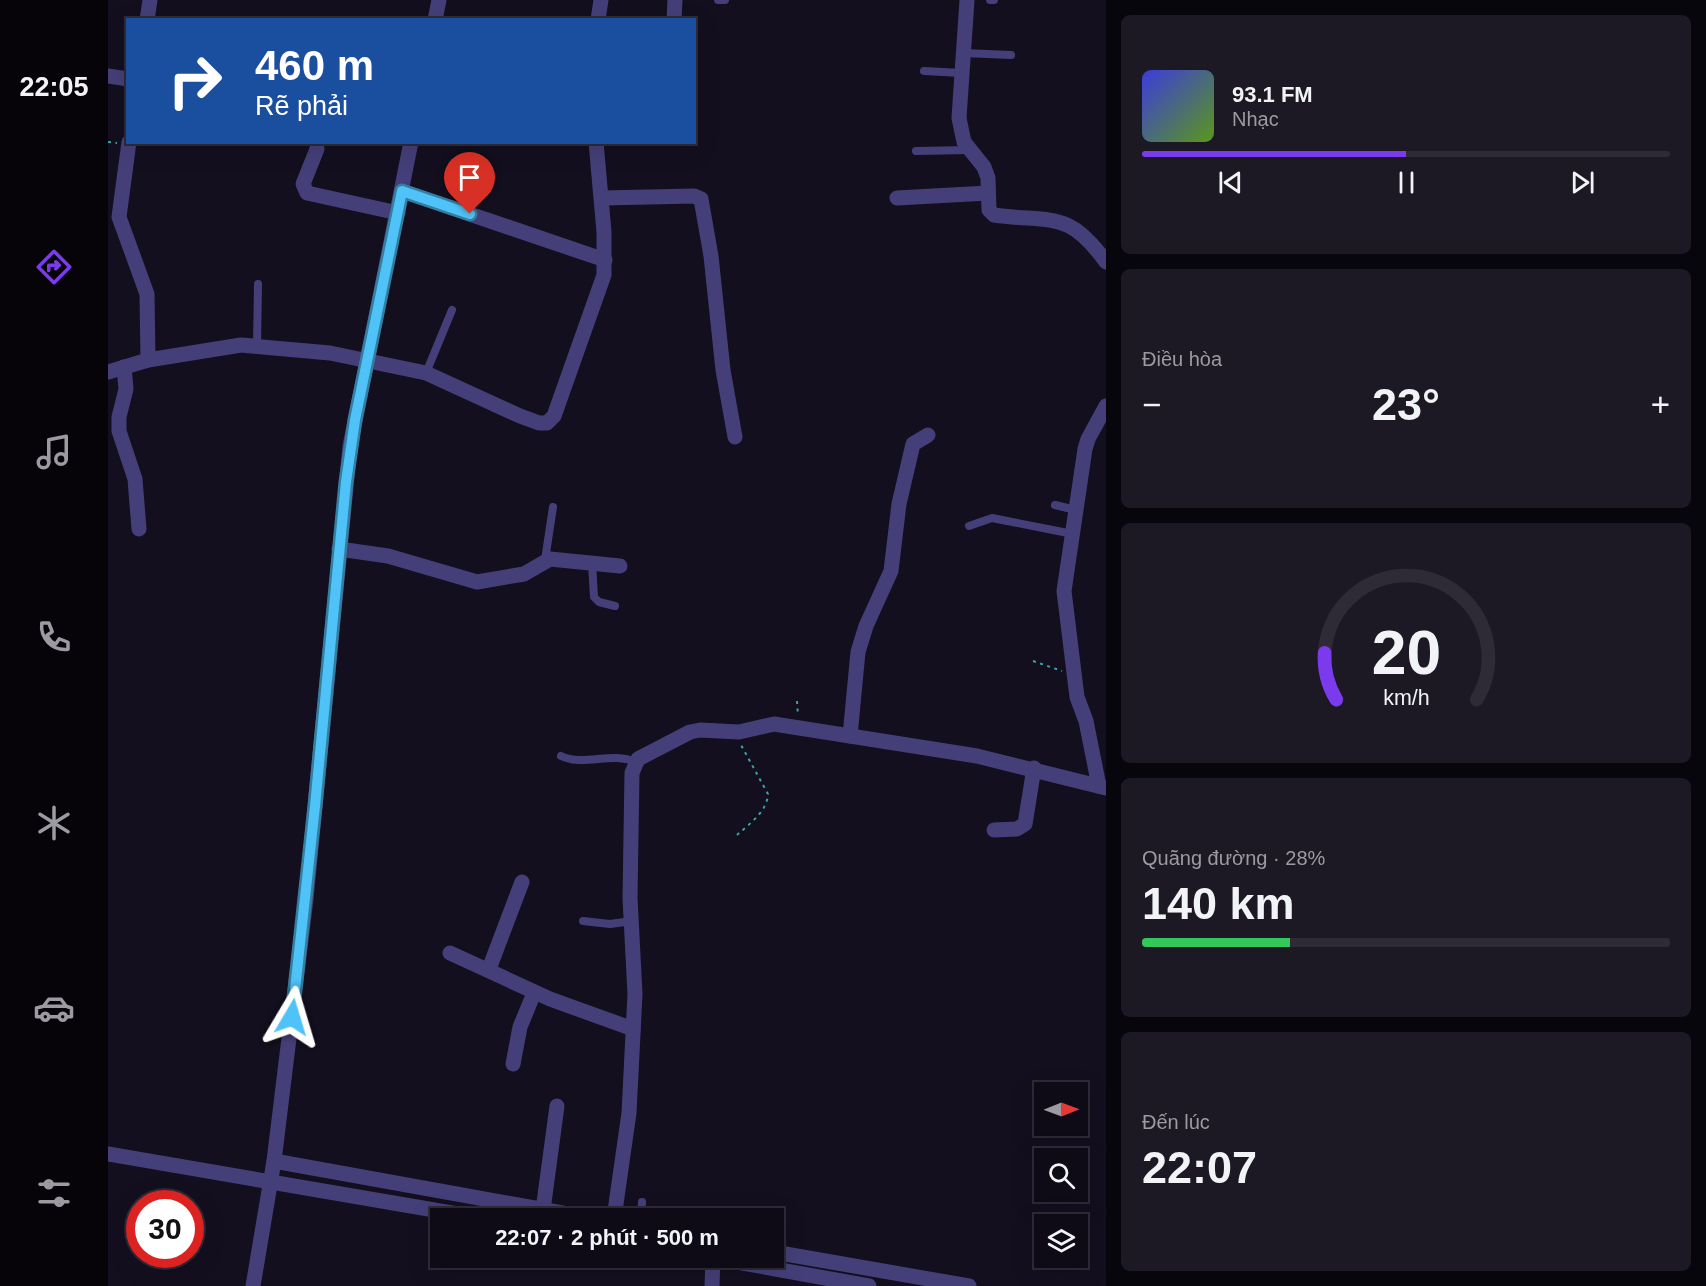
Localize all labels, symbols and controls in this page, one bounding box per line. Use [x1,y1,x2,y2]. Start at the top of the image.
icon: right [156,42,234,120]
text: 460 m [255,42,374,89]
text: 22:05 [19,72,89,102]
text: 93.1 FM [1232,82,1313,107]
text: Rẽ phải [255,91,348,121]
text: Nhạc [1232,108,1279,130]
pin [444,152,495,214]
icon: arrive [453,161,486,194]
icon: previous [1214,166,1247,199]
icon: pause [1390,166,1423,199]
icon: next [1566,166,1599,199]
icon: directions [33,246,75,288]
text: Điều hòa [1142,348,1222,370]
text: 23° [1372,379,1440,430]
text: − [1142,386,1161,423]
text: + [1651,386,1670,423]
icon: music [33,431,75,473]
icon: phone [33,616,75,658]
text: 20 [1371,618,1441,687]
text: km/h [1383,686,1429,710]
icon: climate [33,802,75,844]
text: Quãng đường · 28% [1142,847,1325,869]
text: 140 km [1142,878,1295,929]
position arrow [260,985,324,1049]
icon: car [33,987,75,1029]
north arrow [1034,1082,1088,1136]
map controls [1034,1082,1088,1268]
text: Đến lúc [1142,1111,1210,1133]
text: 22:07 [1142,1142,1257,1193]
button: search [1034,1148,1088,1202]
icon: filters [33,1172,75,1214]
speed limit sign: 30 [126,1190,204,1268]
button: layers [1034,1214,1088,1268]
text: 22:07 · 2 phút · 500 m [495,1225,719,1250]

